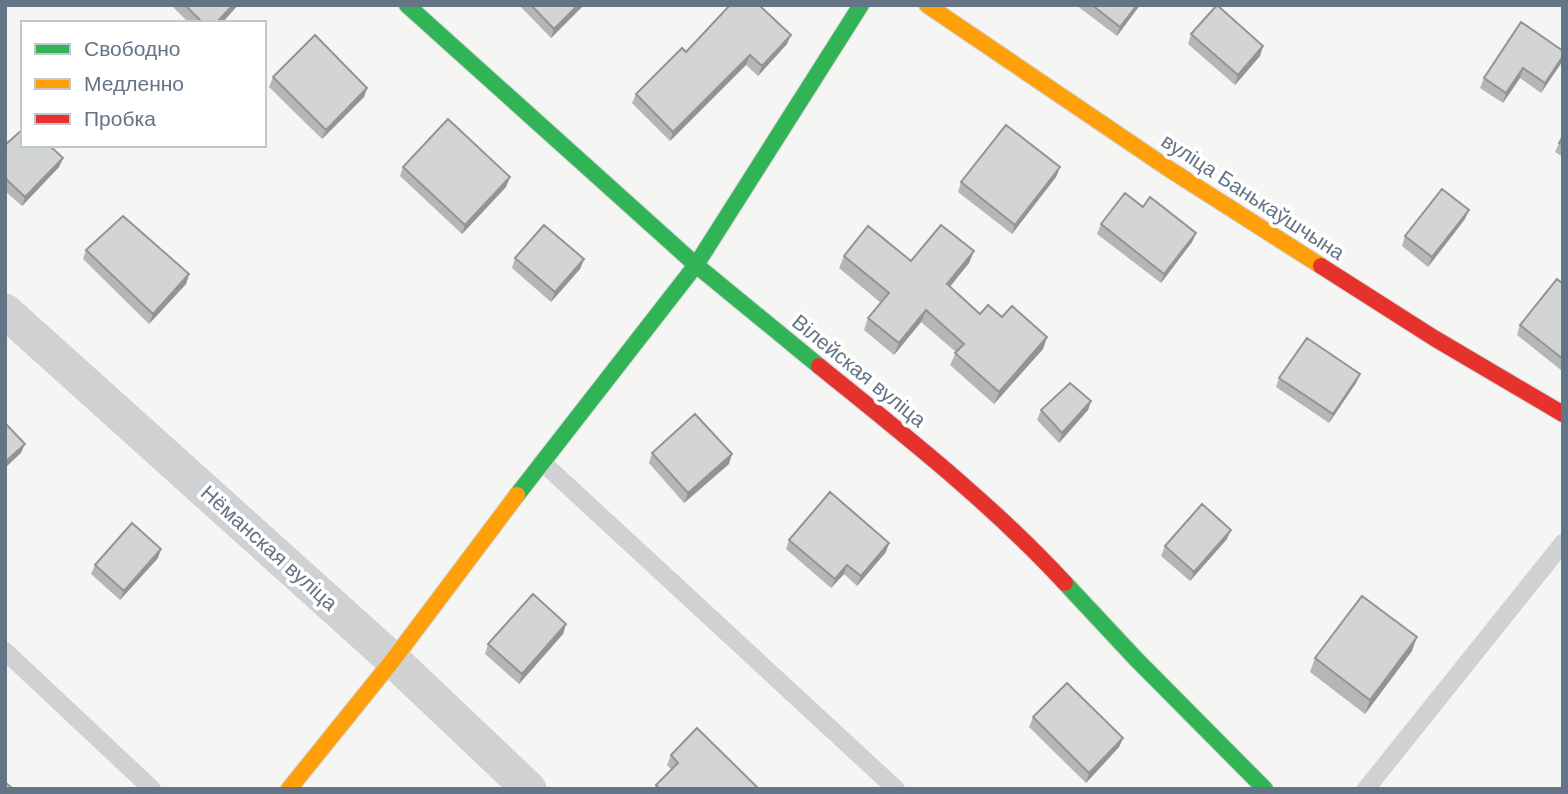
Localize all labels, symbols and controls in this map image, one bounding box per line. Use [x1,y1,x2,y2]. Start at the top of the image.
legend [21,21,266,147]
text: Свободно [84,37,181,60]
text: Медленно [84,72,184,95]
text: Пробка [84,107,156,130]
street label: вуліца Банькаўшчына [1158,129,1349,264]
street label: Вілейская вуліца [788,310,931,432]
street label: Нёманская вуліца [197,481,342,615]

